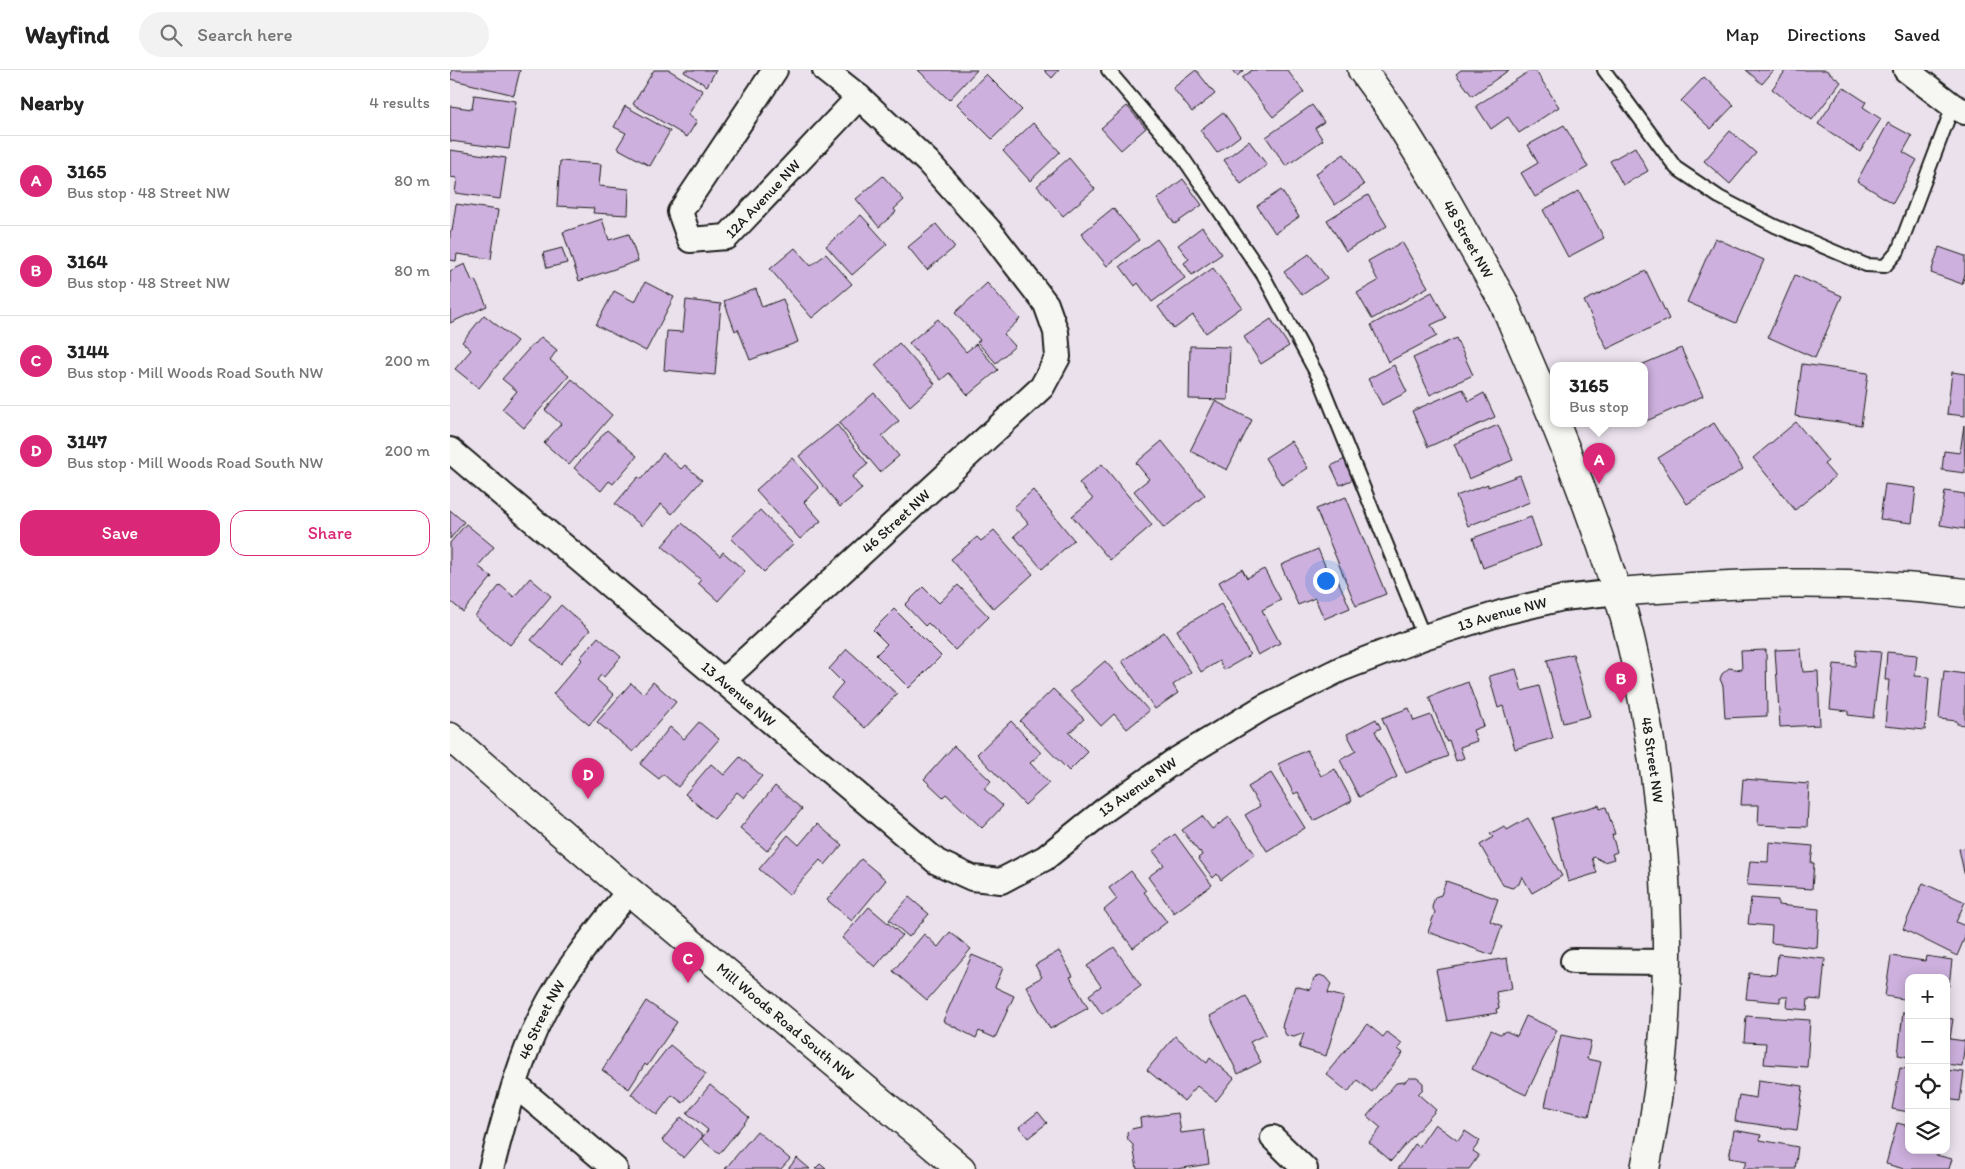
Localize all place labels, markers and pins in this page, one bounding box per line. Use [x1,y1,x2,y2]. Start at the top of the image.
pin: A [1583,443,1615,484]
pin: B [1605,662,1637,703]
pin: D [572,758,604,799]
pin: C [672,942,704,983]

